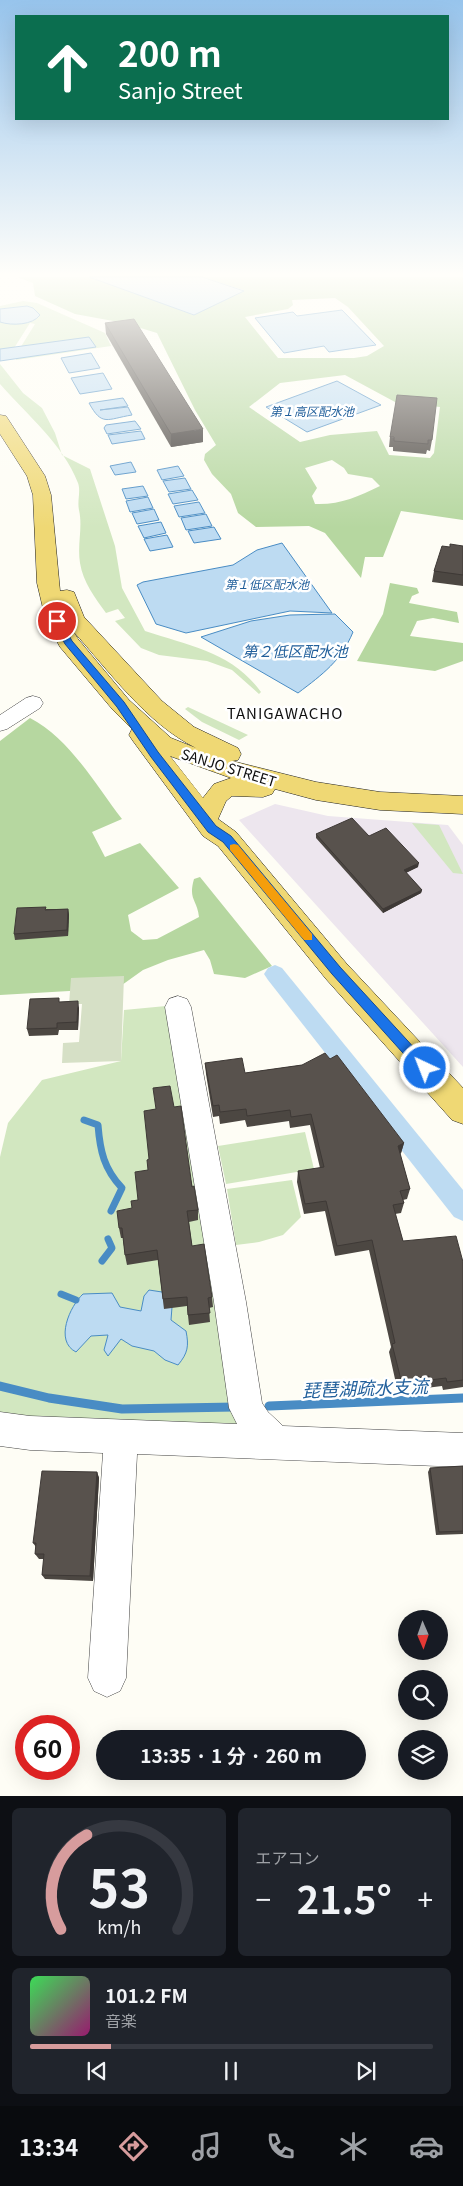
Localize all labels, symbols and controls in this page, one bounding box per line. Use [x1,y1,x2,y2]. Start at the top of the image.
text: 200 m [118,26,222,77]
icon: ahead [35,35,100,100]
text: Sanjo Street [118,73,243,105]
water label: 第１高区配水池 [270,402,355,419]
water label: 第１低区配水池 [225,575,310,592]
pin [36,600,78,642]
icon: arrive [43,607,71,635]
water label: 第２低区配水池 [242,640,349,661]
district label: TANIGAWACHO [227,702,343,723]
street label: SANJO STREET [179,743,279,791]
position arrow [398,1041,450,1093]
water label: 琵琶湖疏水支流 [302,1372,431,1402]
north arrow [398,1610,448,1660]
map controls [398,1610,448,1780]
button: search [398,1670,448,1720]
speed limit sign: 60 [15,1715,80,1780]
button: layers [398,1730,448,1780]
text: 13:35 · 1 分 · 260 m [140,1741,322,1768]
text: エアコン [256,1845,320,1869]
text: 53 [88,1848,149,1923]
text: 21.5° [297,1870,392,1925]
text: − [256,1878,271,1918]
text: + [417,1878,433,1918]
text: km/h [97,1913,141,1939]
text: 101.2 FM [105,1981,188,2008]
text: 音楽 [105,2008,137,2032]
icon: previous [83,2057,111,2085]
icon: pause [217,2057,245,2085]
icon: next [352,2057,380,2085]
icon: directions [116,2129,151,2164]
icon: music [189,2129,224,2164]
icon: phone [263,2129,298,2164]
icon: climate [336,2129,371,2164]
icon: car [409,2129,444,2164]
text: 13:34 [19,2130,78,2162]

